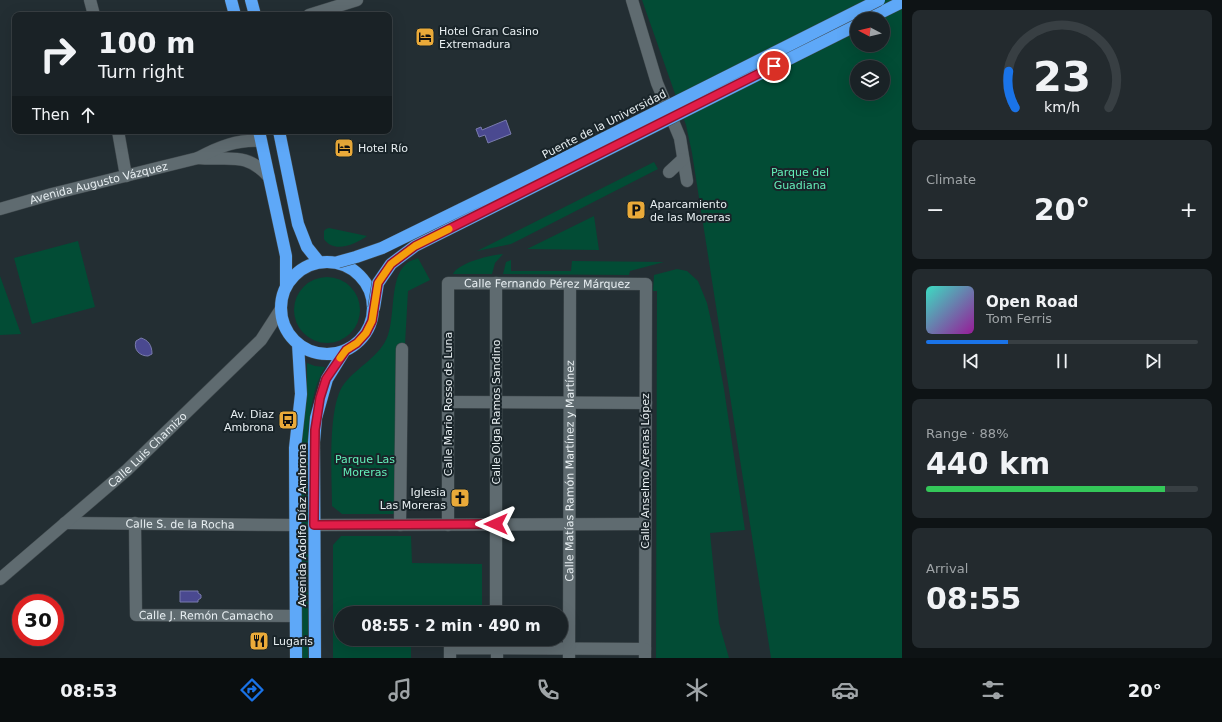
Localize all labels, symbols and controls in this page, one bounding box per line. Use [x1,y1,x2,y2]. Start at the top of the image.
north arrow [850,12,890,52]
map controls [850,12,890,100]
place label: Hotel Gran Casino Extremadura [439,25,539,51]
hotel icon: Hotel Gran Casino Extremadura [414,26,436,48]
text: 100 m [98,27,195,60]
icon: right [32,28,84,80]
pin [757,49,791,83]
text: 23 [1033,52,1091,101]
icon: arrive [763,55,785,77]
button: layers [850,60,890,100]
text: Turn right [98,61,184,82]
street label: Puente de la Universidad [540,87,668,161]
text: km/h [1044,98,1080,114]
icon: ahead [77,104,99,126]
text: Then [32,106,69,124]
hotel icon: Hotel Río [333,137,355,159]
place label: Hotel Río [358,142,408,155]
street label: Avenida Augusto Vázquez [28,160,169,207]
park label: Parque del Guadiana [771,166,829,192]
text: Climate [926,172,976,187]
text: 20° [1034,192,1090,227]
text: − [926,197,944,222]
text: + [1180,197,1198,222]
place label: Aparcamiento de las Moreras [650,198,731,224]
parking icon: Aparcamiento de las Moreras [625,199,647,221]
street label: Calle Fernando Pérez Márquez [464,277,630,291]
text: Open Road [986,293,1078,311]
text: Tom Ferris [986,311,1052,326]
street label: Calle Mario Rosso de Luna [442,332,455,476]
street label: Calle Olga Ramos Sandino [490,339,503,484]
icon: previous [960,350,982,372]
icon: pause [1051,350,1073,372]
icon: next [1142,350,1164,372]
street label: Calle Matías Ramón Martínez y Martínez [563,360,577,582]
street label: Calle Anselmo Arenas López [639,393,652,549]
place label: Av. Diaz Ambrona [224,408,274,434]
street label: Calle Luis Chamizo [105,409,190,490]
bus stop icon: Av. Diaz Ambrona [277,409,299,431]
text: Range · 88% [926,426,1009,441]
street label: Avenida Adolfo Díaz Ambrona [296,443,309,607]
text: 440 km [926,446,1050,481]
park label: Parque Las Moreras [335,453,395,479]
place label: Iglesia Las Moreras [380,486,446,512]
church icon: Iglesia Las Moreras [449,487,471,509]
position arrow [475,503,517,545]
street label: Calle S. de la Rocha [125,518,235,531]
text: Arrival [926,561,968,576]
text: 08:55 [926,581,1022,616]
speed limit sign: 30 [12,594,64,646]
street label: Calle J. Remón Camacho [139,609,274,623]
text: 08:55 · 2 min · 490 m [361,617,541,635]
restaurant icon: Lugaris [248,630,270,652]
place label: Lugaris [273,635,313,648]
icon: directions [238,676,266,704]
icon: music [386,676,414,704]
icon: phone [534,676,562,704]
icon: climate [683,676,711,704]
icon: car [831,676,859,704]
icon: filters [979,676,1007,704]
text: 08:53 [60,680,117,701]
text: 20° [1128,680,1162,701]

